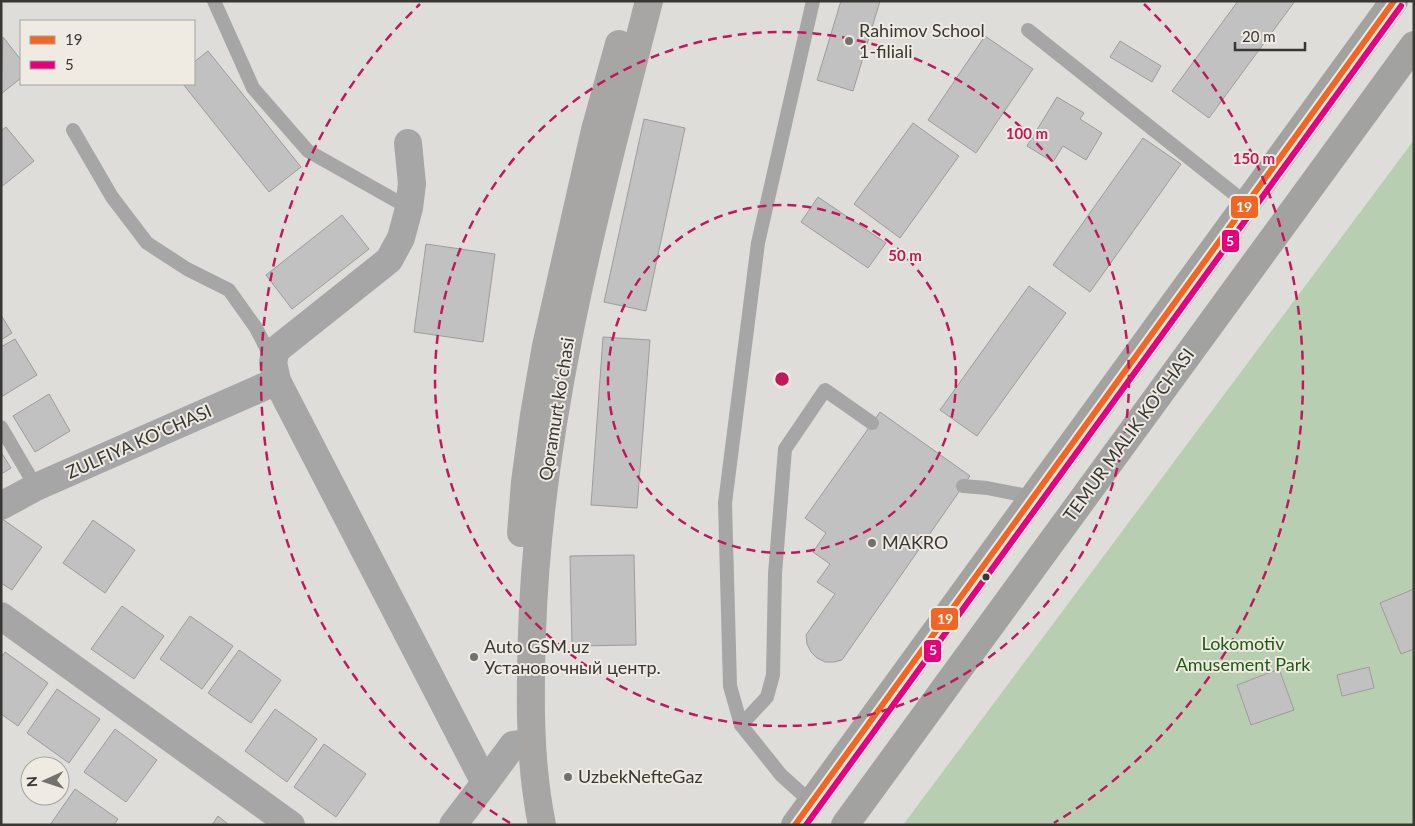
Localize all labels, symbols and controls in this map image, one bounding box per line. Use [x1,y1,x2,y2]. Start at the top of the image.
place label: Rahimov School 1-filiali [859,19,985,62]
legend [20,20,195,85]
scale bar [1235,20,1305,52]
text: 20 m [1242,27,1276,45]
text: 19 [65,30,82,48]
marker: Rahimov School 1-filiali [843,35,855,47]
text: 5 [65,55,74,73]
text: 100 m [1006,124,1048,142]
text: 150 m [1233,149,1275,167]
line badge: 19 [1230,195,1259,219]
text: 19 [1236,198,1252,215]
line badge: 5 [1221,229,1240,253]
text: 5 [1226,232,1234,249]
text: 50 m [888,246,922,264]
street label: Qoramurt koʻchasi [534,336,578,482]
street label: TEMUR MALIK KO'CHASI [1058,344,1198,525]
centre of rings [773,370,791,388]
street label: ZULFIYA KO'CHASI [63,399,215,483]
place label: MAKRO [882,531,948,553]
marker: MAKRO [866,537,878,549]
unlabelled marker [981,572,991,582]
line badge: 19 [930,607,959,631]
text: 19 [937,610,953,627]
park label: Lokomotiv Amusement Park [1176,632,1311,675]
place label: Auto GSM.uz Установочный центр. [484,635,661,678]
line badge: 5 [923,639,942,663]
text: 5 [929,641,937,658]
marker: Auto GSM.uz Установочный центр. [468,651,480,663]
north arrow [20,756,70,806]
place label: UzbekNefteGaz [578,765,703,787]
marker: UzbekNefteGaz [562,771,574,783]
text: N [23,776,40,788]

